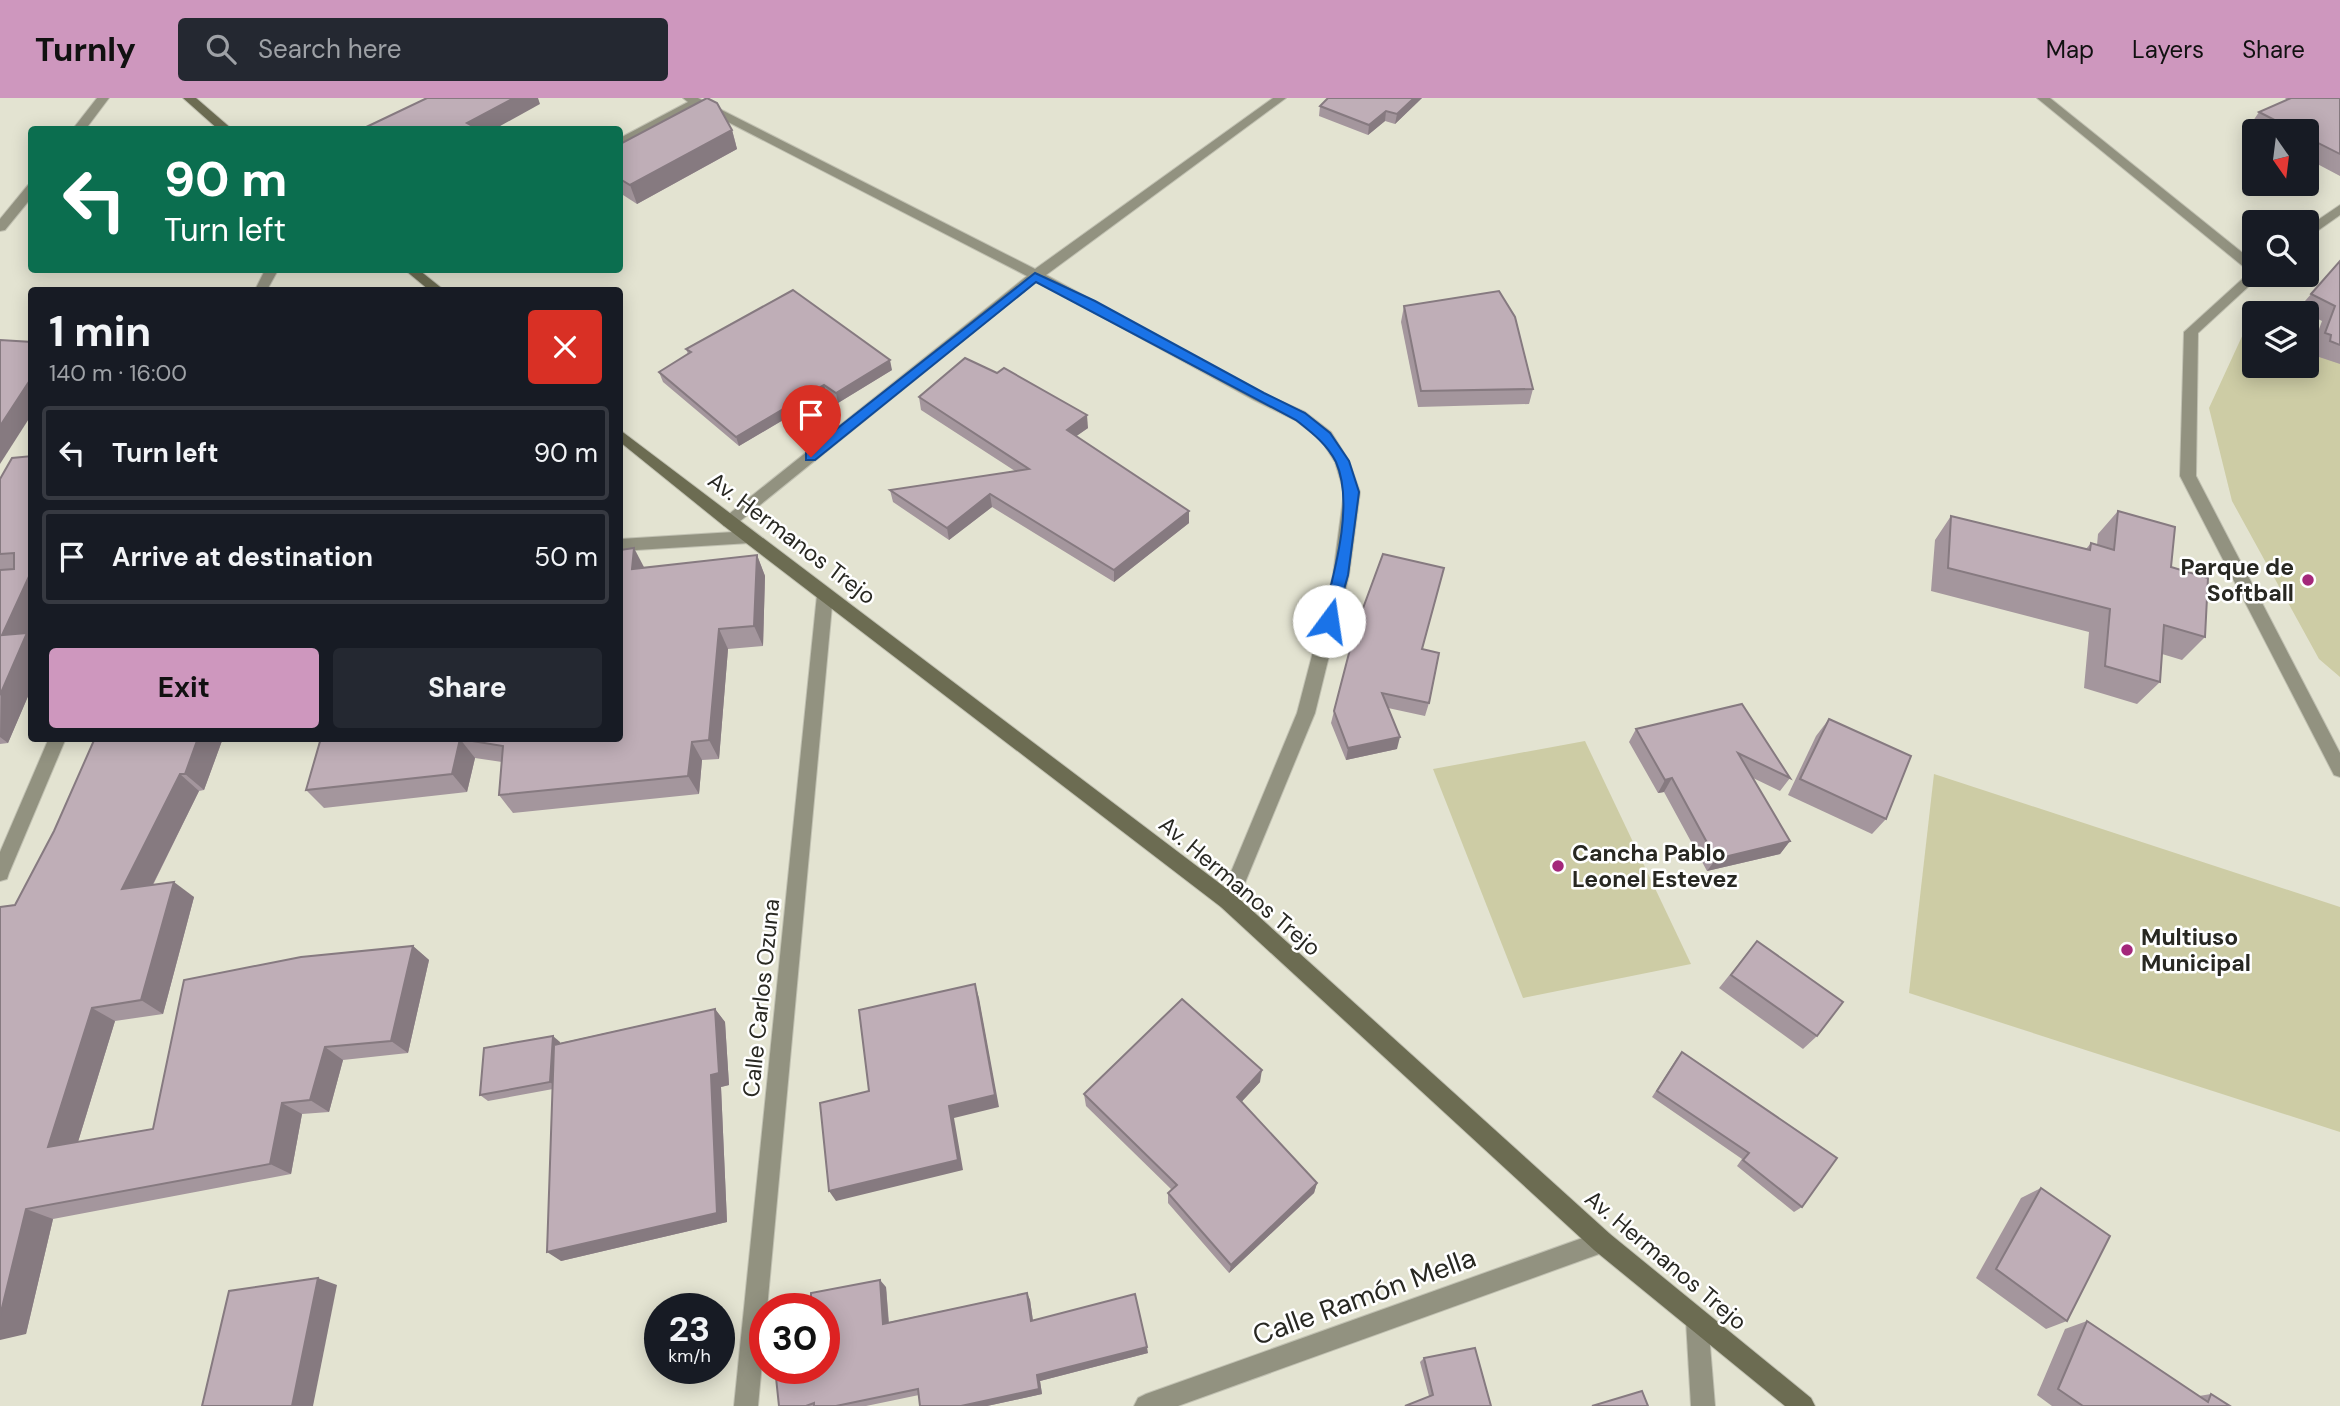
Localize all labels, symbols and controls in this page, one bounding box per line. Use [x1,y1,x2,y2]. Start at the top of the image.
search box [178,18,668,81]
text: Turnly [35,28,136,71]
icon: search [202,30,240,68]
text: Search here [258,32,401,66]
text: Map [2046,34,2094,65]
text: Layers [2132,34,2204,65]
text: Share [2242,34,2305,65]
north arrow [2242,119,2319,196]
map controls [2242,119,2319,378]
text: 90 m [164,147,287,211]
icon: left [49,154,140,245]
text: Turn left [164,209,286,251]
button: search [2242,210,2319,287]
button: layers [2242,301,2319,378]
text: 1 min [49,304,151,359]
button: close [528,310,602,384]
text: 140 m · 16:00 [49,358,187,388]
pin [781,385,841,457]
icon: arrive [792,396,830,434]
icon: left [53,434,91,472]
text: Turn left [112,436,219,470]
text: 90 m [534,436,598,470]
street label: Av. Hermanos Trejo [702,465,882,611]
icon: arrive [53,538,91,576]
text: Arrive at destination [112,540,373,574]
text: 50 m [534,540,598,574]
place label: Parque de Softball [2181,552,2294,608]
marker: Parque de Softball [2300,572,2316,588]
position arrow [1292,584,1366,658]
button: Exit [49,648,319,728]
button: Share [333,648,602,728]
street label: Av. Hermanos Trejo [1153,809,1327,963]
place label: Cancha Pablo Leonel Estevez [1572,838,1738,894]
marker: Cancha Pablo Leonel Estevez [1550,858,1566,874]
street label: Calle Carlos Ozuna [736,897,786,1099]
place label: Multiuso Municipal [2141,922,2251,978]
marker: Multiuso Municipal [2119,942,2135,958]
street label: Av. Hermanos Trejo [1579,1183,1753,1337]
street label: Calle Ramón Mella [1247,1239,1481,1354]
speed limit sign: 30 [749,1293,840,1384]
text: 23 [669,1306,710,1352]
text: km/h [668,1344,711,1368]

